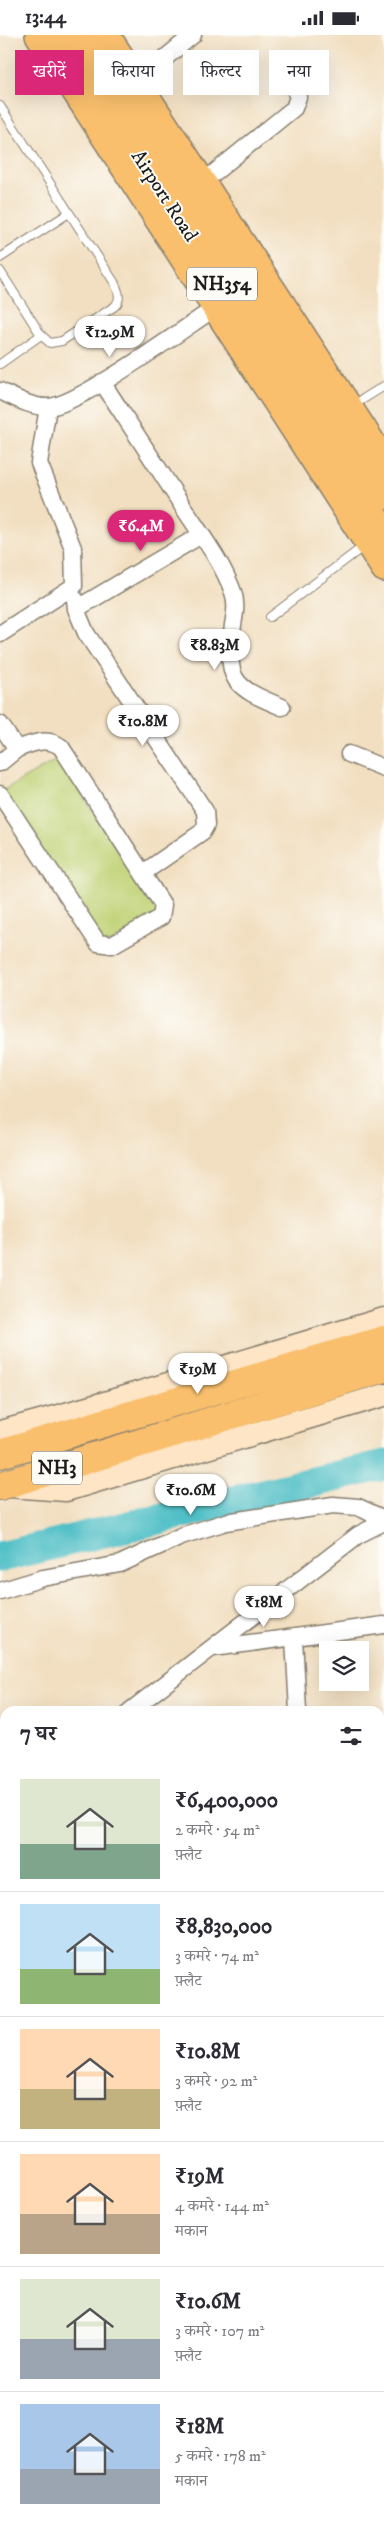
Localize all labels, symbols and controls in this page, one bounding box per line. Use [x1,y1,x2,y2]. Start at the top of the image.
text: 13:44 [25,6,66,29]
chip: खरीदें [15,50,84,95]
chip: किराया [94,50,173,95]
chip: फ़िल्टर [183,50,259,95]
chip: नया [269,50,329,95]
street label: Airport Road [125,145,203,247]
road number: NH354 [187,267,257,301]
pin: ₹12.9M [69,315,151,358]
text: ₹12.9M [85,322,135,342]
pin: ₹6.4M [106,509,176,552]
text: ₹6.4M [118,516,164,536]
pin: ₹8.83M [174,629,256,671]
text: ₹8.83M [190,635,240,655]
pin: ₹10.8M [102,705,184,747]
text: ₹10.8M [118,711,168,731]
pin: ₹19M [168,1353,228,1395]
text: ₹19M [179,1359,217,1379]
road number: NH3 [32,1451,82,1485]
pin: ₹10.6M [150,1473,232,1516]
text: ₹10.6M [166,1480,216,1500]
pin: ₹18M [234,1585,294,1628]
text: ₹18M [245,1592,283,1612]
map controls [319,1641,369,1691]
button: layers [319,1641,369,1691]
text: 7 घर [20,1721,56,1747]
icon: filters [337,1722,365,1750]
text: ₹6,400,000 [175,1788,278,1814]
icon: home [60,1799,120,1859]
text: 2 कमरे · 54 m² [175,1820,260,1840]
text: फ़्लैट [175,1845,202,1865]
text: ₹8,830,000 [175,1914,272,1940]
icon: home [60,1924,120,1984]
text: 3 कमरे · 74 m² [175,1946,259,1966]
text: फ़्लैट [175,1971,202,1991]
text: ₹10.8M [175,2039,240,2065]
icon: home [60,2049,120,2109]
text: 3 कमरे · 92 m² [175,2071,257,2091]
text: फ़्लैट [175,2096,202,2116]
text: ₹19M [175,2164,224,2190]
icon: home [60,2174,120,2234]
text: 4 कमरे · 144 m² [175,2196,269,2216]
text: मकान [175,2221,207,2241]
text: ₹10.6M [175,2289,241,2315]
icon: home [60,2299,120,2359]
text: 3 कमरे · 107 m² [175,2321,264,2341]
text: फ़्लैट [175,2346,202,2366]
text: ₹18M [175,2414,224,2440]
icon: home [60,2424,120,2484]
text: 5 कमरे · 178 m² [175,2446,266,2466]
text: मकान [175,2471,207,2491]

